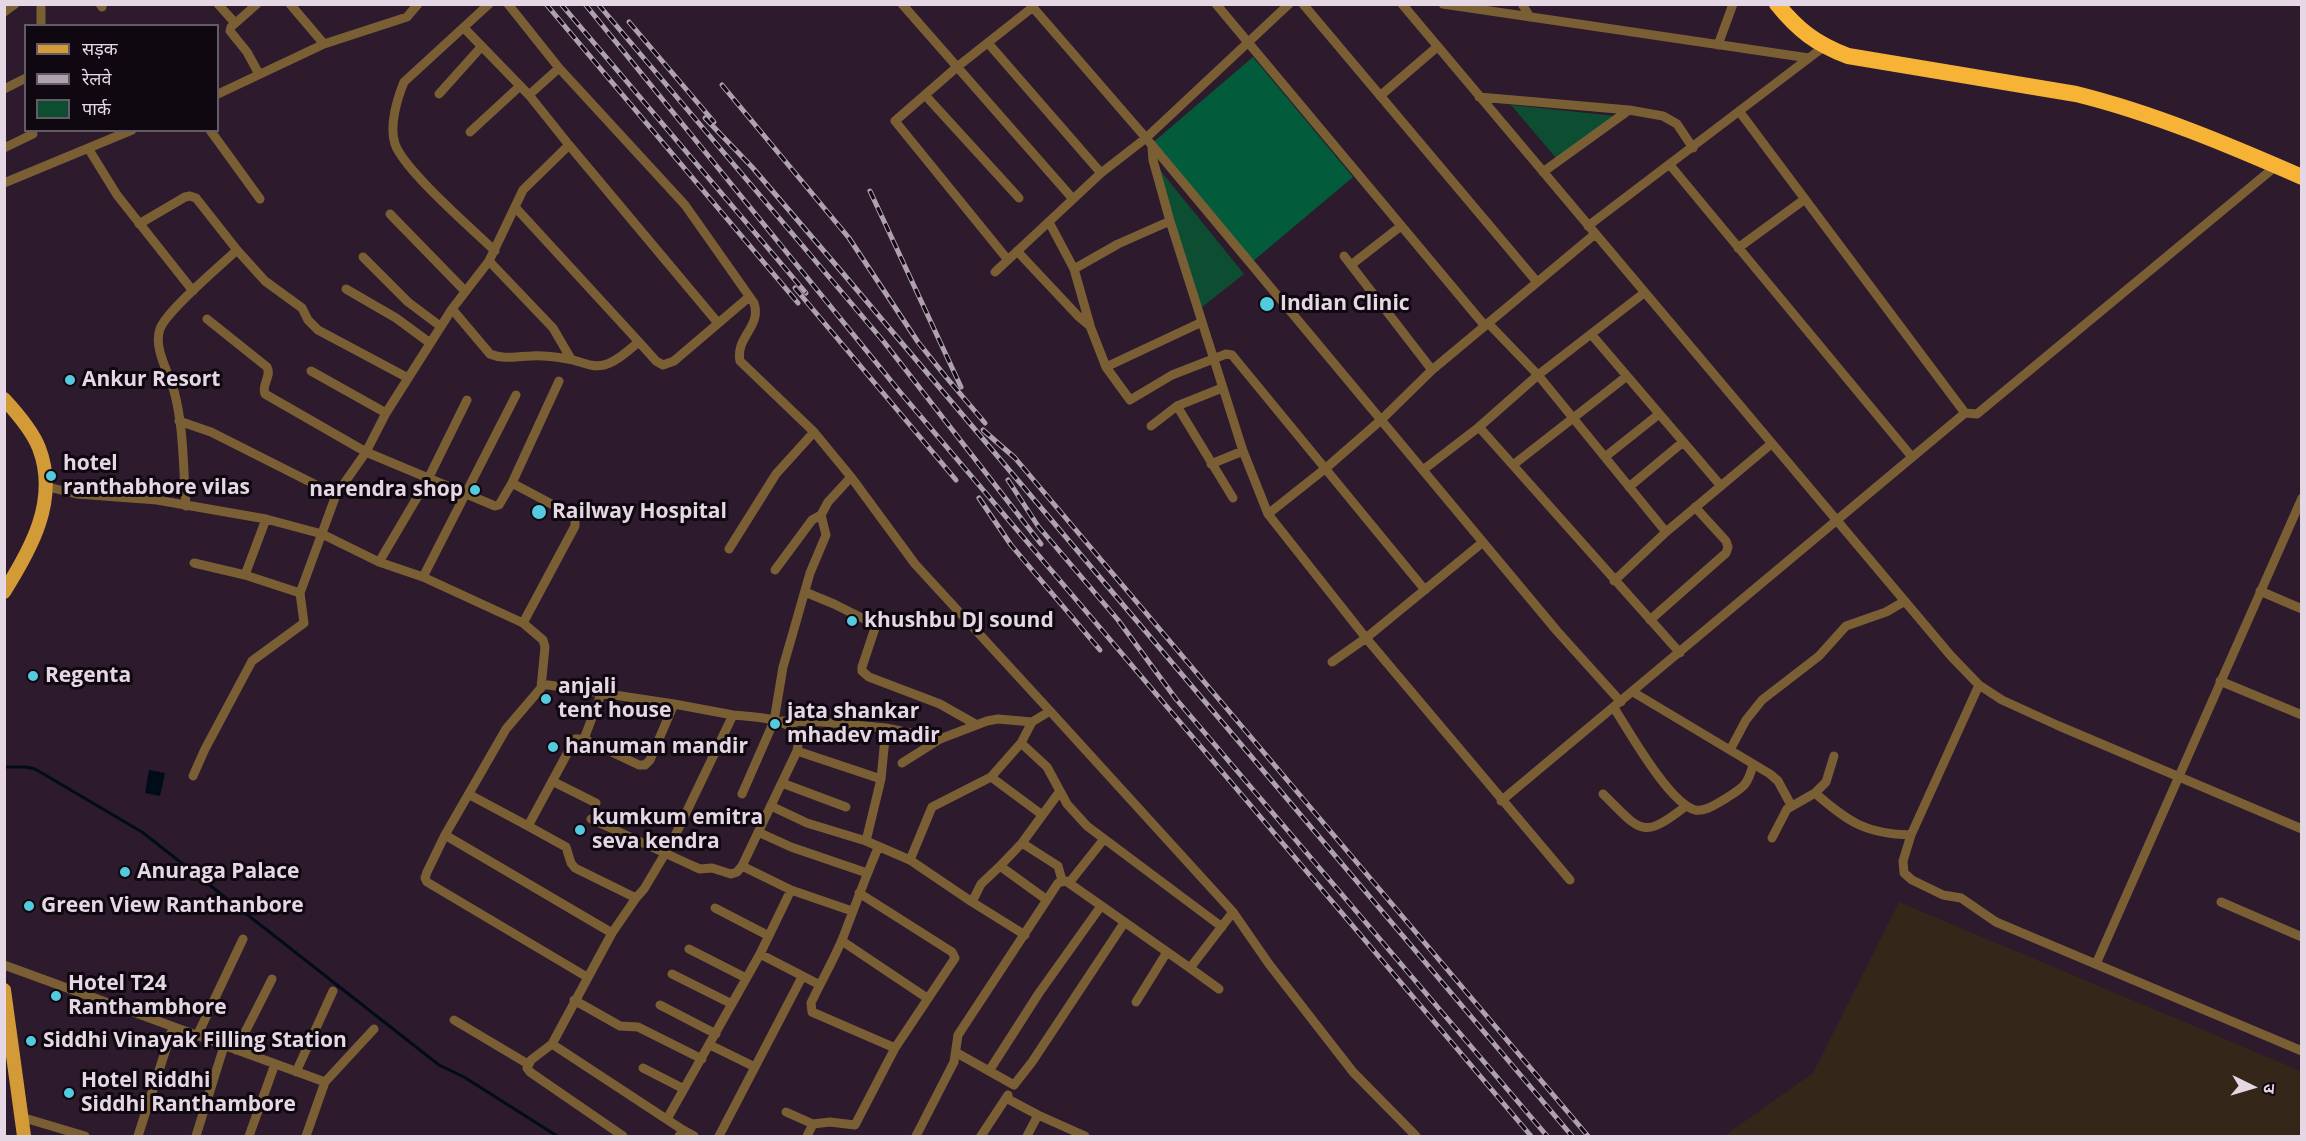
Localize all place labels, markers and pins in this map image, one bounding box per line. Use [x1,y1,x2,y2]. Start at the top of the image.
place label: Indian Clinic [1280,291,1410,317]
marker: Indian Clinic [1258,295,1276,313]
place label: Ankur Resort [82,367,220,393]
marker: Ankur Resort [63,373,77,387]
place label: hotel ranthabhore vilas [63,451,250,501]
marker: hotel ranthabhore vilas [44,469,58,483]
place label: narendra shop [309,477,463,503]
marker: narendra shop [468,483,482,497]
place label: Railway Hospital [552,499,727,525]
marker: Railway Hospital [530,503,548,521]
place label: khushbu DJ sound [864,608,1054,634]
marker: khushbu DJ sound [845,614,859,628]
place label: Regenta [45,663,131,689]
marker: Regenta [26,669,40,683]
place label: anjali tent house [558,674,671,724]
marker: anjali tent house [539,692,553,706]
place label: jata shankar mhadev madir [787,699,940,749]
marker: jata shankar mhadev madir [768,717,782,731]
place label: hanuman mandir [565,734,748,760]
marker: hanuman mandir [546,740,560,754]
place label: kumkum emitra seva kendra [592,805,763,855]
marker: kumkum emitra seva kendra [573,823,587,837]
place label: Anuraga Palace [137,859,299,885]
marker: Anuraga Palace [118,865,132,879]
place label: Green View Ranthanbore [41,893,304,919]
marker: Green View Ranthanbore [22,899,36,913]
place label: Hotel T24 Ranthambhore [68,971,227,1021]
marker: Hotel T24 Ranthambhore [49,989,63,1003]
place label: Siddhi Vinayak Filling Station [43,1028,347,1054]
marker: Siddhi Vinayak Filling Station [24,1034,38,1048]
place label: Hotel Riddhi Siddhi Ranthambore [81,1068,296,1118]
marker: Hotel Riddhi Siddhi Ranthambore [62,1086,76,1100]

